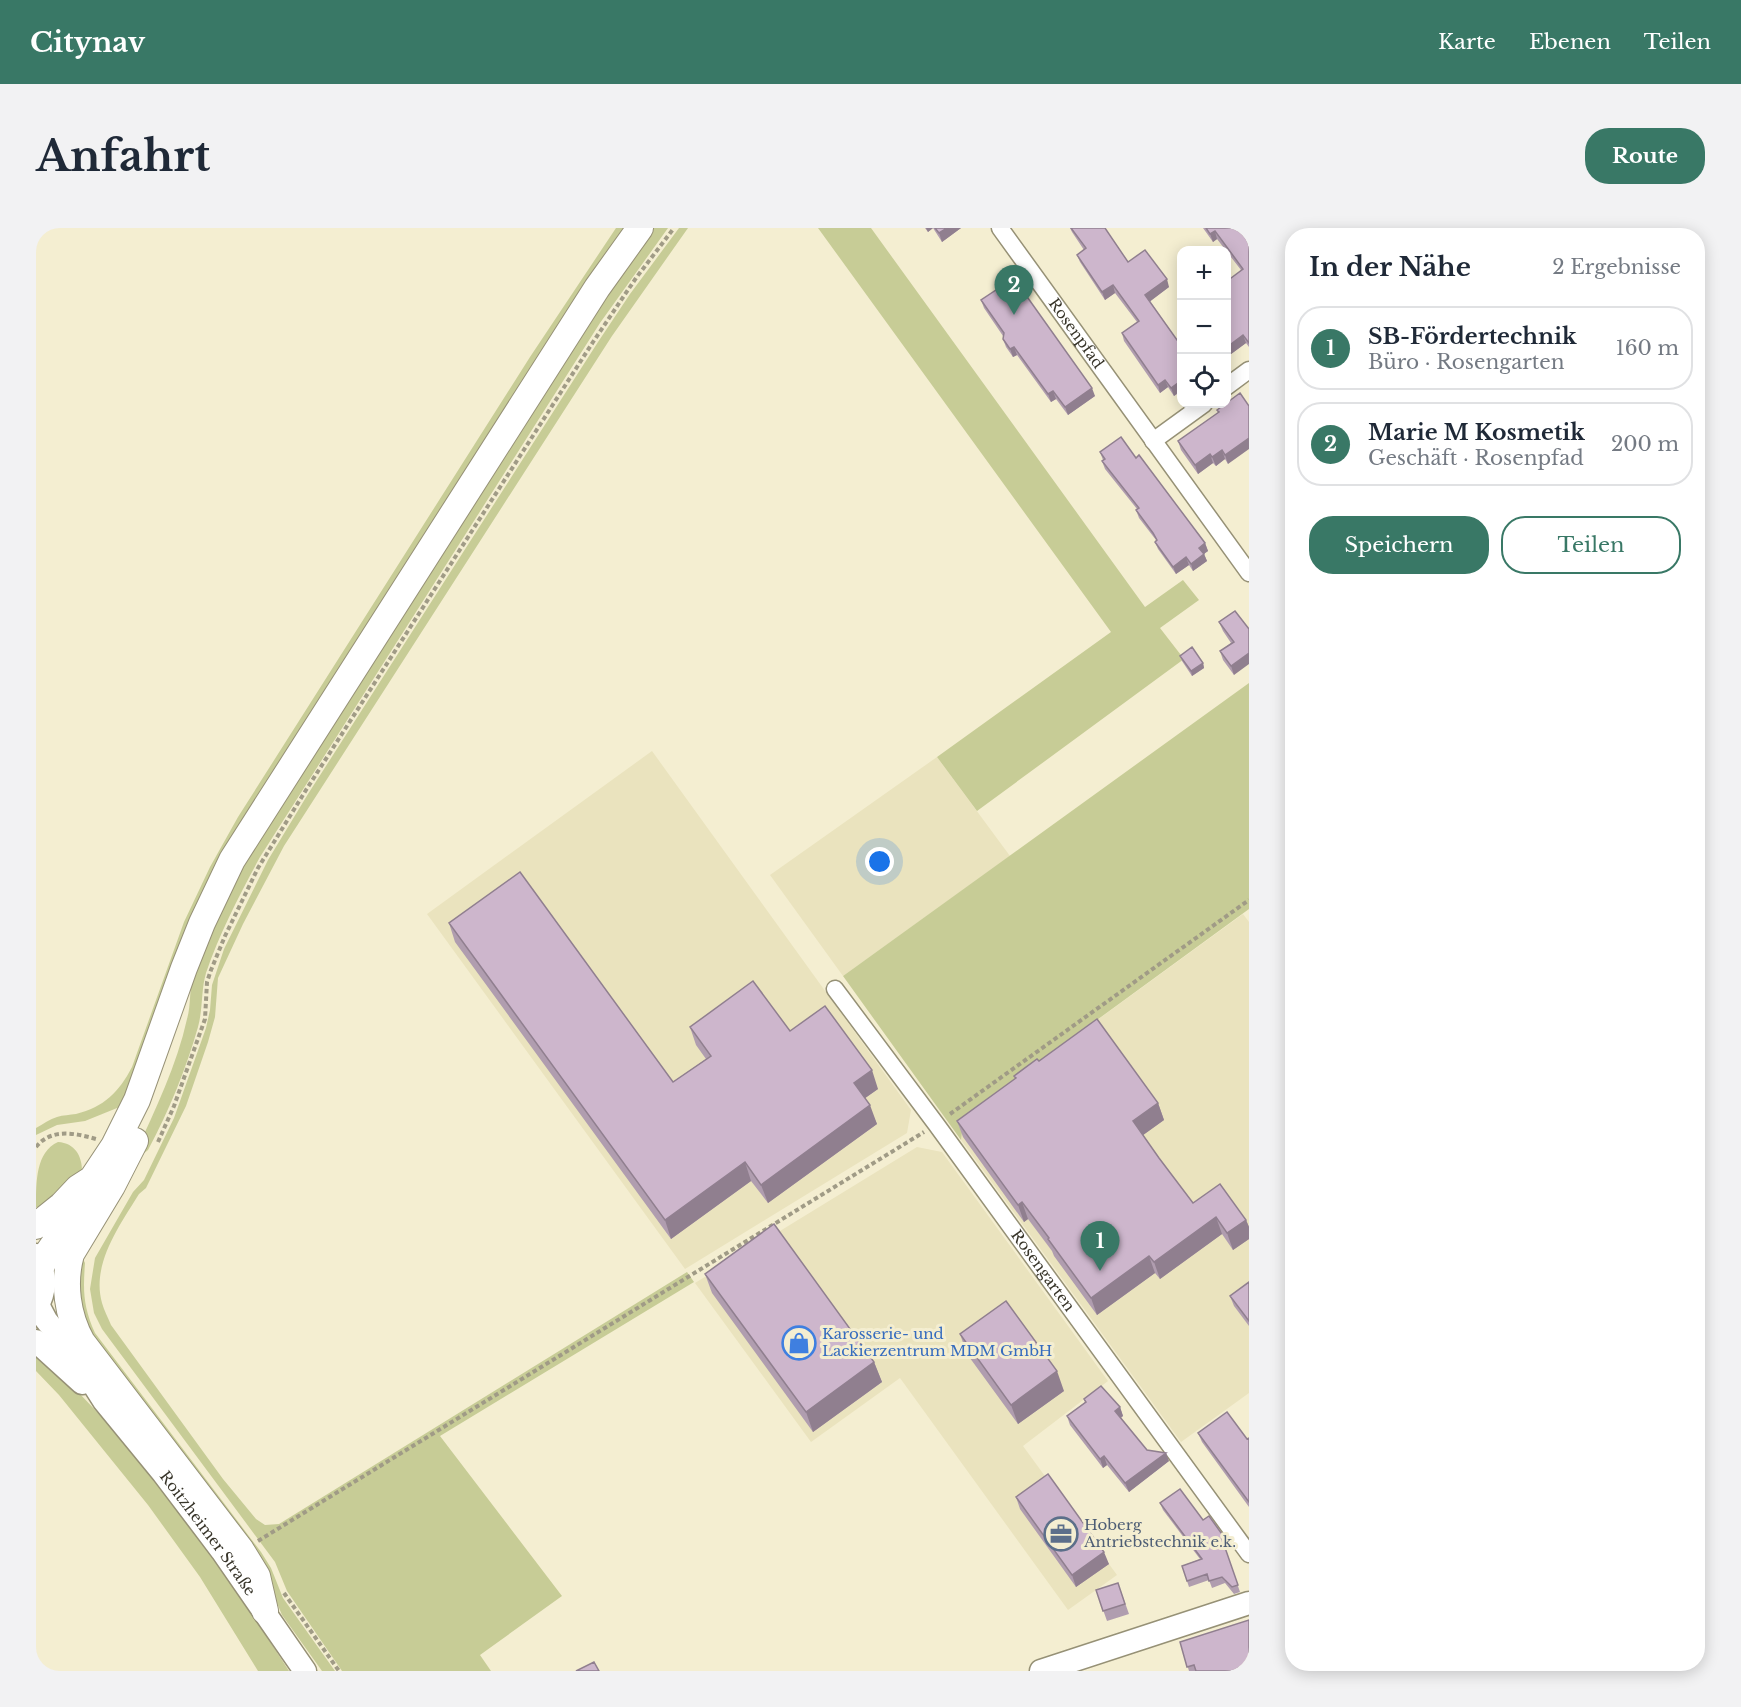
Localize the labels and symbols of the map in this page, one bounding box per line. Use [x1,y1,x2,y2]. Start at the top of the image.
pin: 2 [994,266,1034,315]
street label: Rosenpfad [1045,294,1108,372]
your location [865,847,894,876]
pin: 1 [1080,1222,1120,1271]
street label: Rosengarten [1007,1226,1079,1315]
place label: Karosserie- und Lackierzentrum MDM GmbH [822,1324,1053,1360]
shop icon: Karosserie- und Lackierzentrum MDM GmbH [781,1325,817,1361]
street label: Roitzheimer Straße [156,1467,260,1599]
place label: Hoberg Antriebstechnik e.k. [1083,1515,1236,1551]
office icon: Hoberg Antriebstechnik e.k. [1043,1516,1079,1552]

